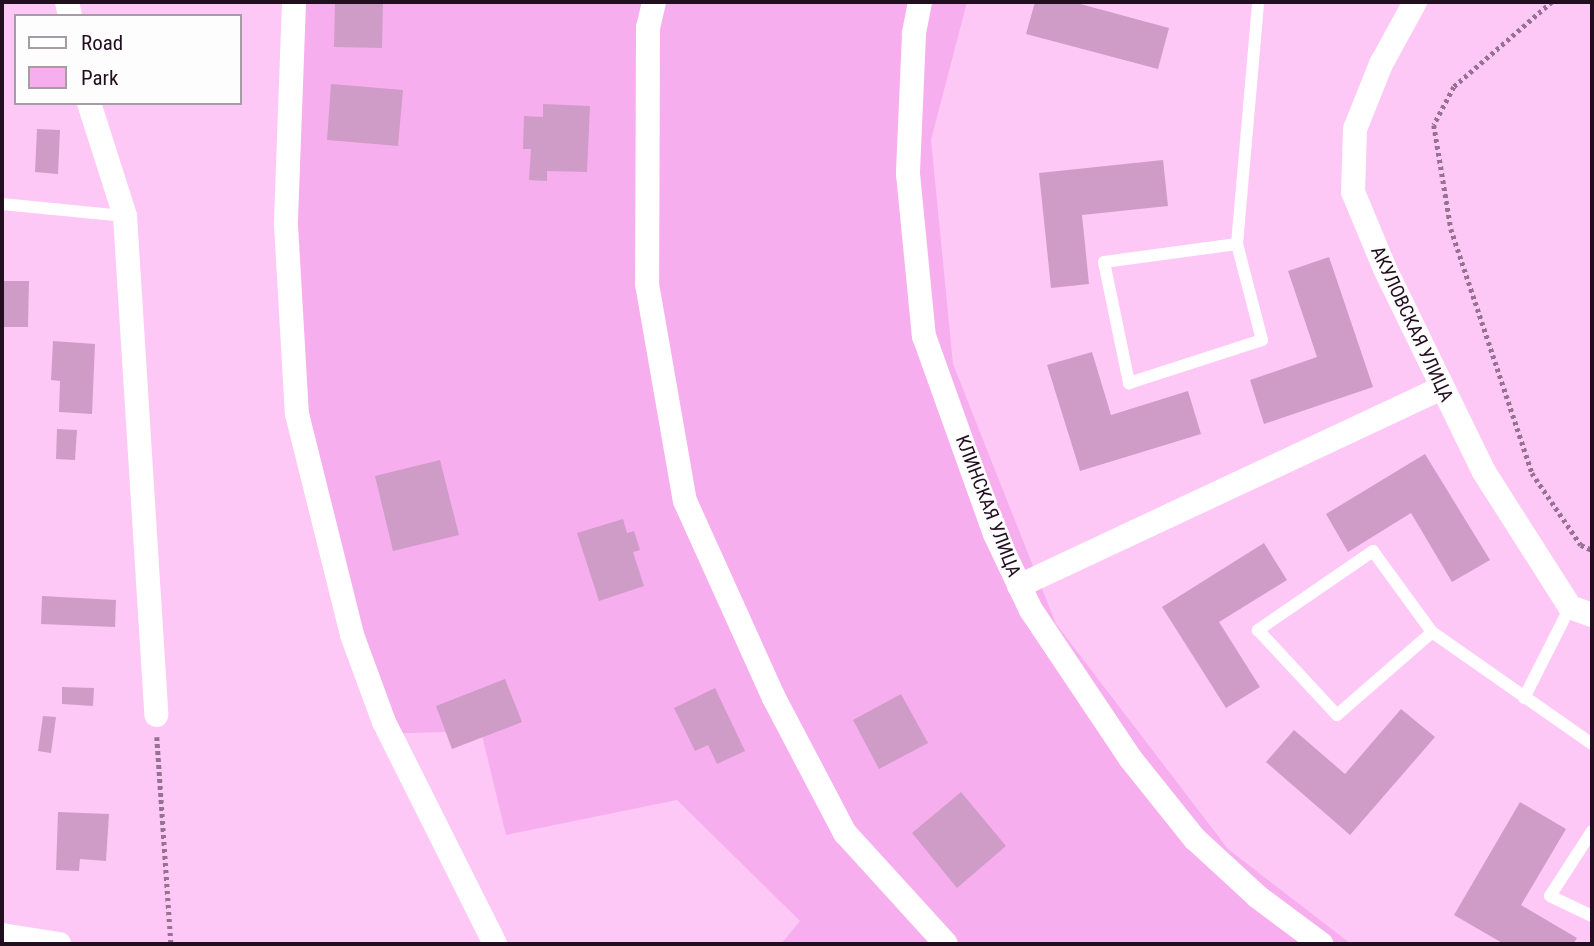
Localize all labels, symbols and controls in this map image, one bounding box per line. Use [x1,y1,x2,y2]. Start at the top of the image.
legend [14,14,242,105]
text: Road [81,31,123,55]
text: Park [81,66,118,90]
street label: АКУЛОВСКАЯ УЛИЦА [1366,243,1458,405]
street label: КЛИНСКАЯ УЛИЦА [950,432,1026,580]

